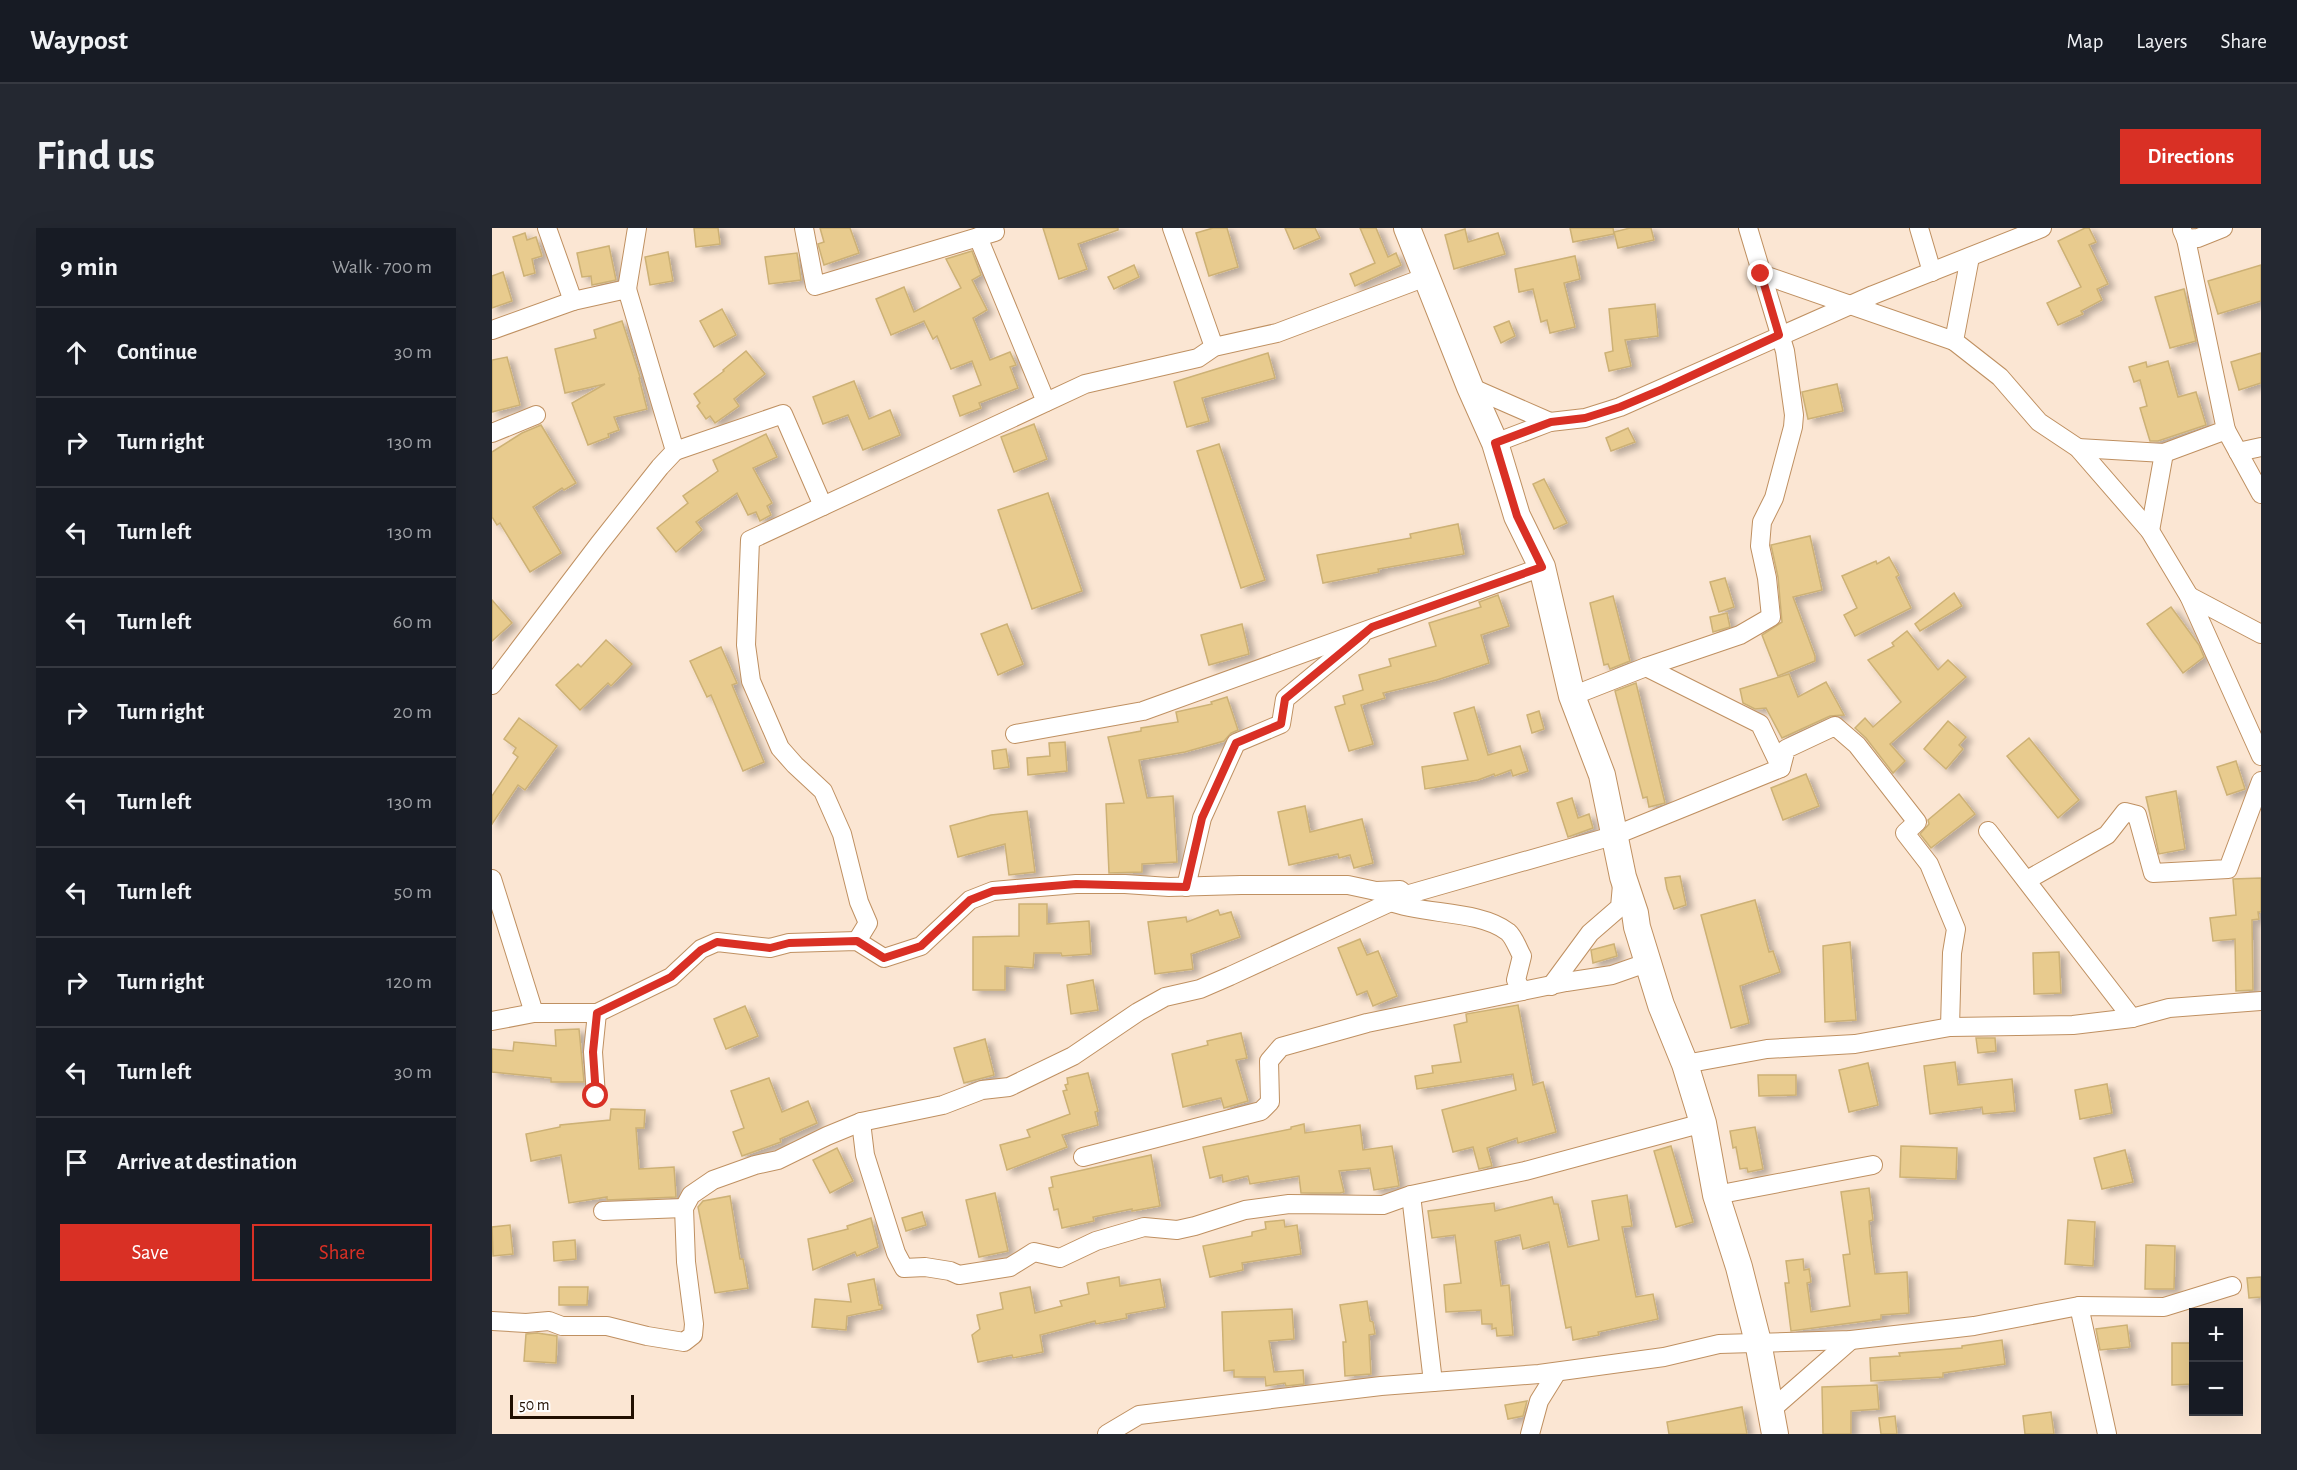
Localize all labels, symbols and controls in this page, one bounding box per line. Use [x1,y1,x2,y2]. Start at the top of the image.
text: Waypost [30,27,128,55]
text: Map [2067,31,2103,52]
text: Layers [2136,31,2187,52]
text: Share [2220,31,2267,52]
button: Directions [2120,129,2261,184]
text: Find us [36,135,155,177]
text: 9 min [60,254,118,280]
text: Walk · 700 m [332,257,432,277]
route end [1747,260,1773,286]
icon: ahead [60,336,93,369]
text: Continue [117,341,197,363]
text: 30 m [394,342,432,362]
icon: right [60,426,93,459]
text: Turn right [117,431,204,453]
text: 130 m [387,432,432,452]
icon: left [60,516,93,549]
text: Turn left [117,521,191,543]
text: 130 m [387,522,432,542]
icon: left [60,606,93,639]
text: Turn left [117,611,191,633]
text: 60 m [393,612,432,632]
icon: right [60,696,93,729]
text: Turn right [117,701,204,723]
text: 20 m [393,702,432,722]
icon: left [60,786,93,819]
text: Turn left [117,791,191,813]
text: 130 m [387,792,432,812]
icon: left [60,876,93,909]
text: Turn left [117,881,191,903]
text: 50 m [394,882,432,902]
icon: right [60,966,93,999]
text: Turn right [117,971,204,993]
text: 120 m [386,972,432,992]
icon: left [60,1056,93,1089]
text: Turn left [117,1061,191,1083]
text: 30 m [394,1062,432,1082]
route start [582,1082,608,1108]
icon: arrive [60,1146,93,1179]
text: Arrive at destination [117,1151,297,1173]
button: Save [60,1224,240,1281]
button: Share [252,1224,432,1281]
map controls [2189,1308,2243,1416]
button: + [2189,1308,2243,1362]
button: − [2189,1362,2243,1416]
scale bar [510,1392,634,1420]
text: 50 m [519,1397,550,1413]

